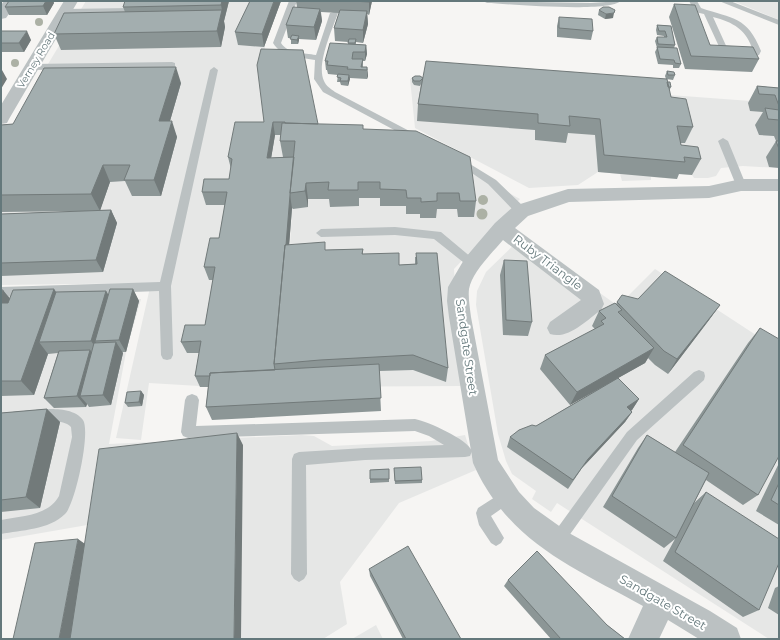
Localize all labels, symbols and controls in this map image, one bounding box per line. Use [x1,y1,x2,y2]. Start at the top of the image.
street label: Verney Road [14,30,58,90]
street label: Ruby Triangle [510,231,586,293]
street label: Sandgate Street [453,298,481,396]
street label: Sandgate Street [617,571,709,633]

